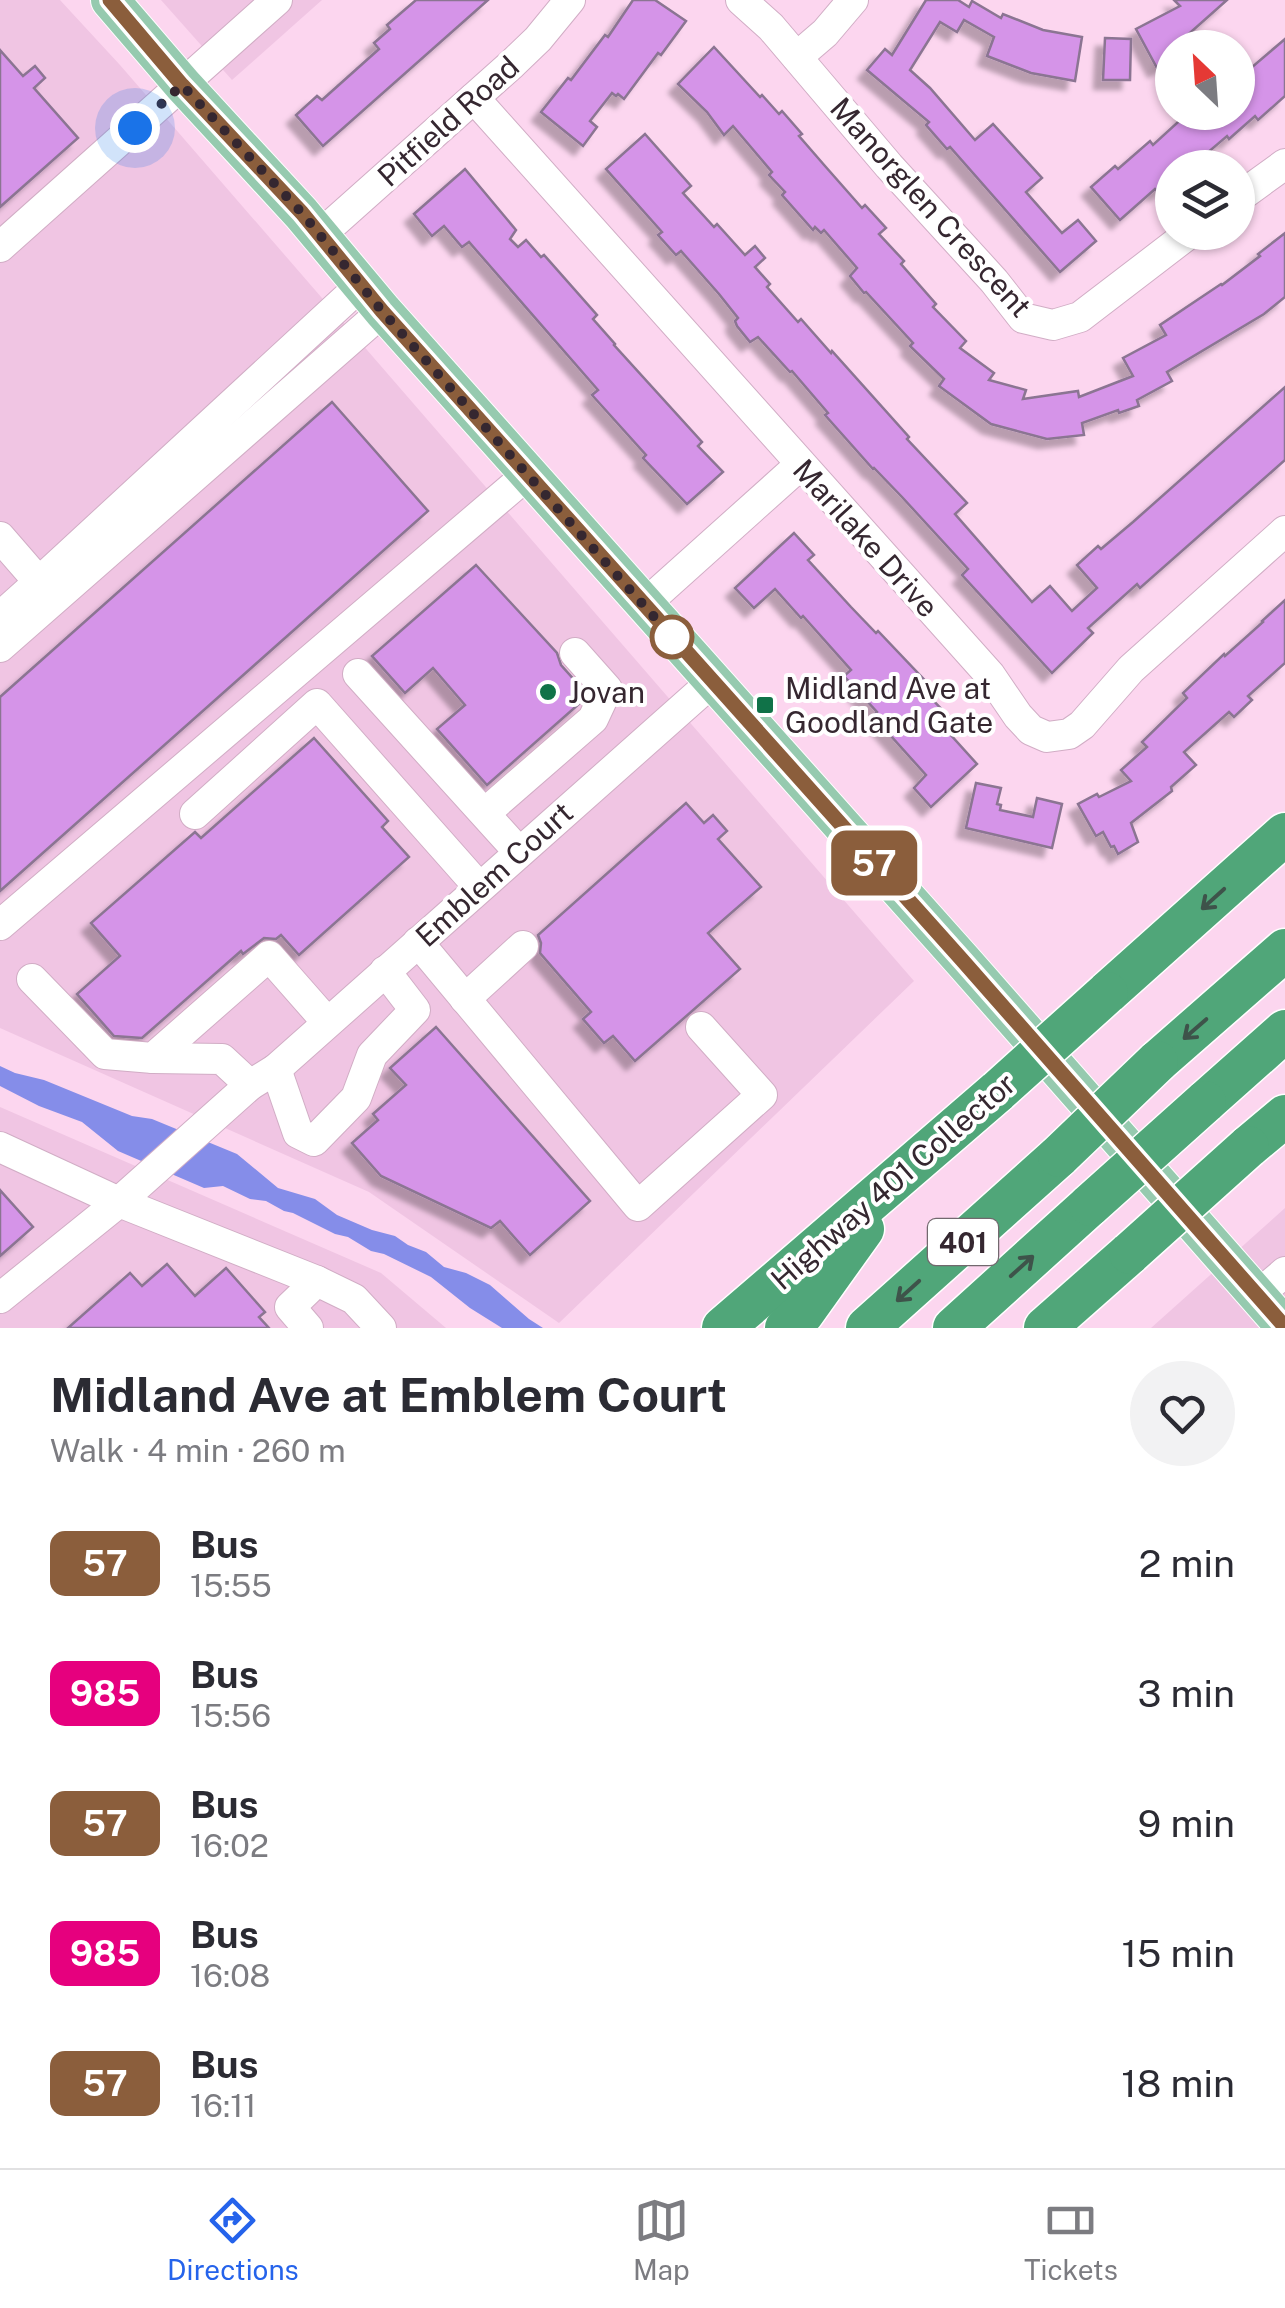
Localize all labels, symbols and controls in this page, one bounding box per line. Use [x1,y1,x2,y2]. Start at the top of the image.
north arrow [1155,30,1255,130]
map controls [1155,30,1255,250]
street label: Pitfield Road [370,48,526,194]
street label: Manorglen Crescent [823,90,1039,324]
your location [110,103,160,153]
button: layers [1155,150,1255,250]
street label: Marilake Drive [786,452,946,624]
unlabelled marker [651,616,693,658]
place label: Midland Ave at Goodland Gate [785,670,993,740]
place label: Jovan [568,674,645,710]
marker: Jovan [537,681,559,703]
marker: Midland Ave at Goodland Gate [754,694,776,716]
street label: Emblem Court [408,794,580,954]
line badge: 57 [829,830,919,896]
text: 57 [851,843,897,884]
one-way arrow [1201,887,1226,910]
one-way arrow [1183,1017,1208,1040]
street label: Highway 401 Collector [763,1065,1023,1297]
road number: 401 [928,1219,998,1265]
one-way arrow [1009,1255,1034,1278]
one-way arrow [896,1280,921,1303]
button: heart [1130,1361,1235,1466]
text: Midland Ave at Emblem Court [50,1366,727,1423]
text: Walk · 4 min · 260 m [50,1432,346,1469]
text: Bus [190,1522,259,1567]
text: 2 min [1139,1541,1235,1586]
text: 57 [82,1543,128,1584]
text: 15:55 [190,1567,272,1604]
text: Bus [190,1652,259,1697]
text: 3 min [1137,1671,1235,1716]
text: 985 [70,1673,140,1714]
text: 15:56 [190,1697,271,1734]
text: Bus [190,1782,259,1827]
text: 9 min [1138,1801,1235,1846]
text: 57 [82,1803,128,1844]
text: 16:02 [190,1827,269,1864]
text: Bus [190,1912,259,1957]
text: 15 min [1122,1931,1235,1976]
text: 985 [70,1933,140,1974]
text: 16:08 [190,1957,270,1994]
text: Bus [190,2042,259,2087]
text: 18 min [1121,2061,1235,2106]
text: 57 [82,2063,128,2104]
text: 16:11 [190,2087,256,2124]
tab: Directions [167,2193,299,2286]
tab: Map [633,2193,690,2286]
tab: Tickets [1024,2193,1118,2286]

